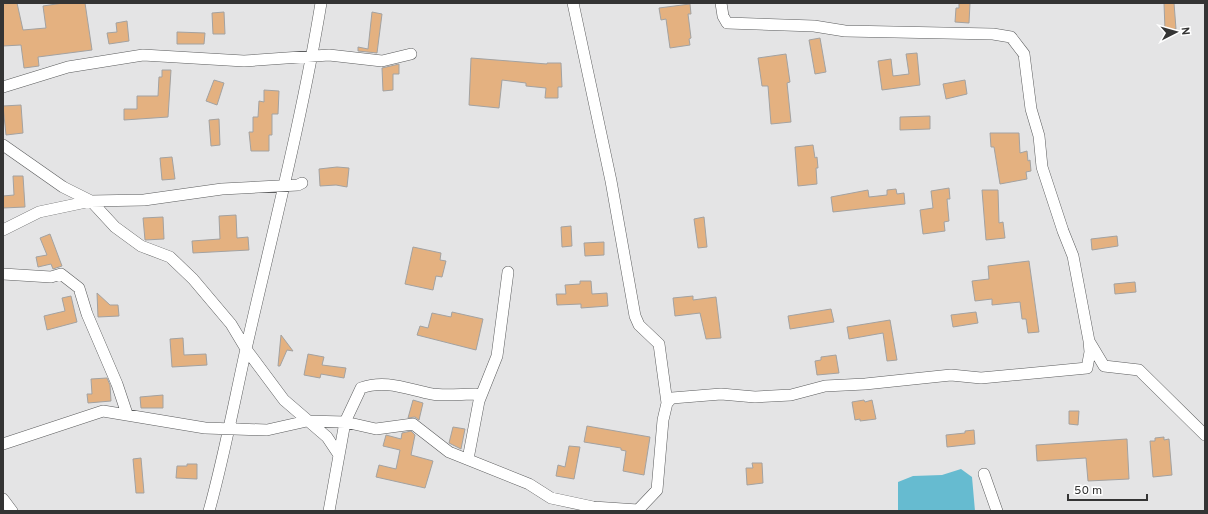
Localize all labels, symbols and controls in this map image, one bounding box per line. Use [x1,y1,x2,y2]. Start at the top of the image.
north arrow [1156,12,1196,52]
text: N [1178,26,1192,36]
scale bar [1068,476,1147,502]
text: 50 m [1074,483,1102,499]

